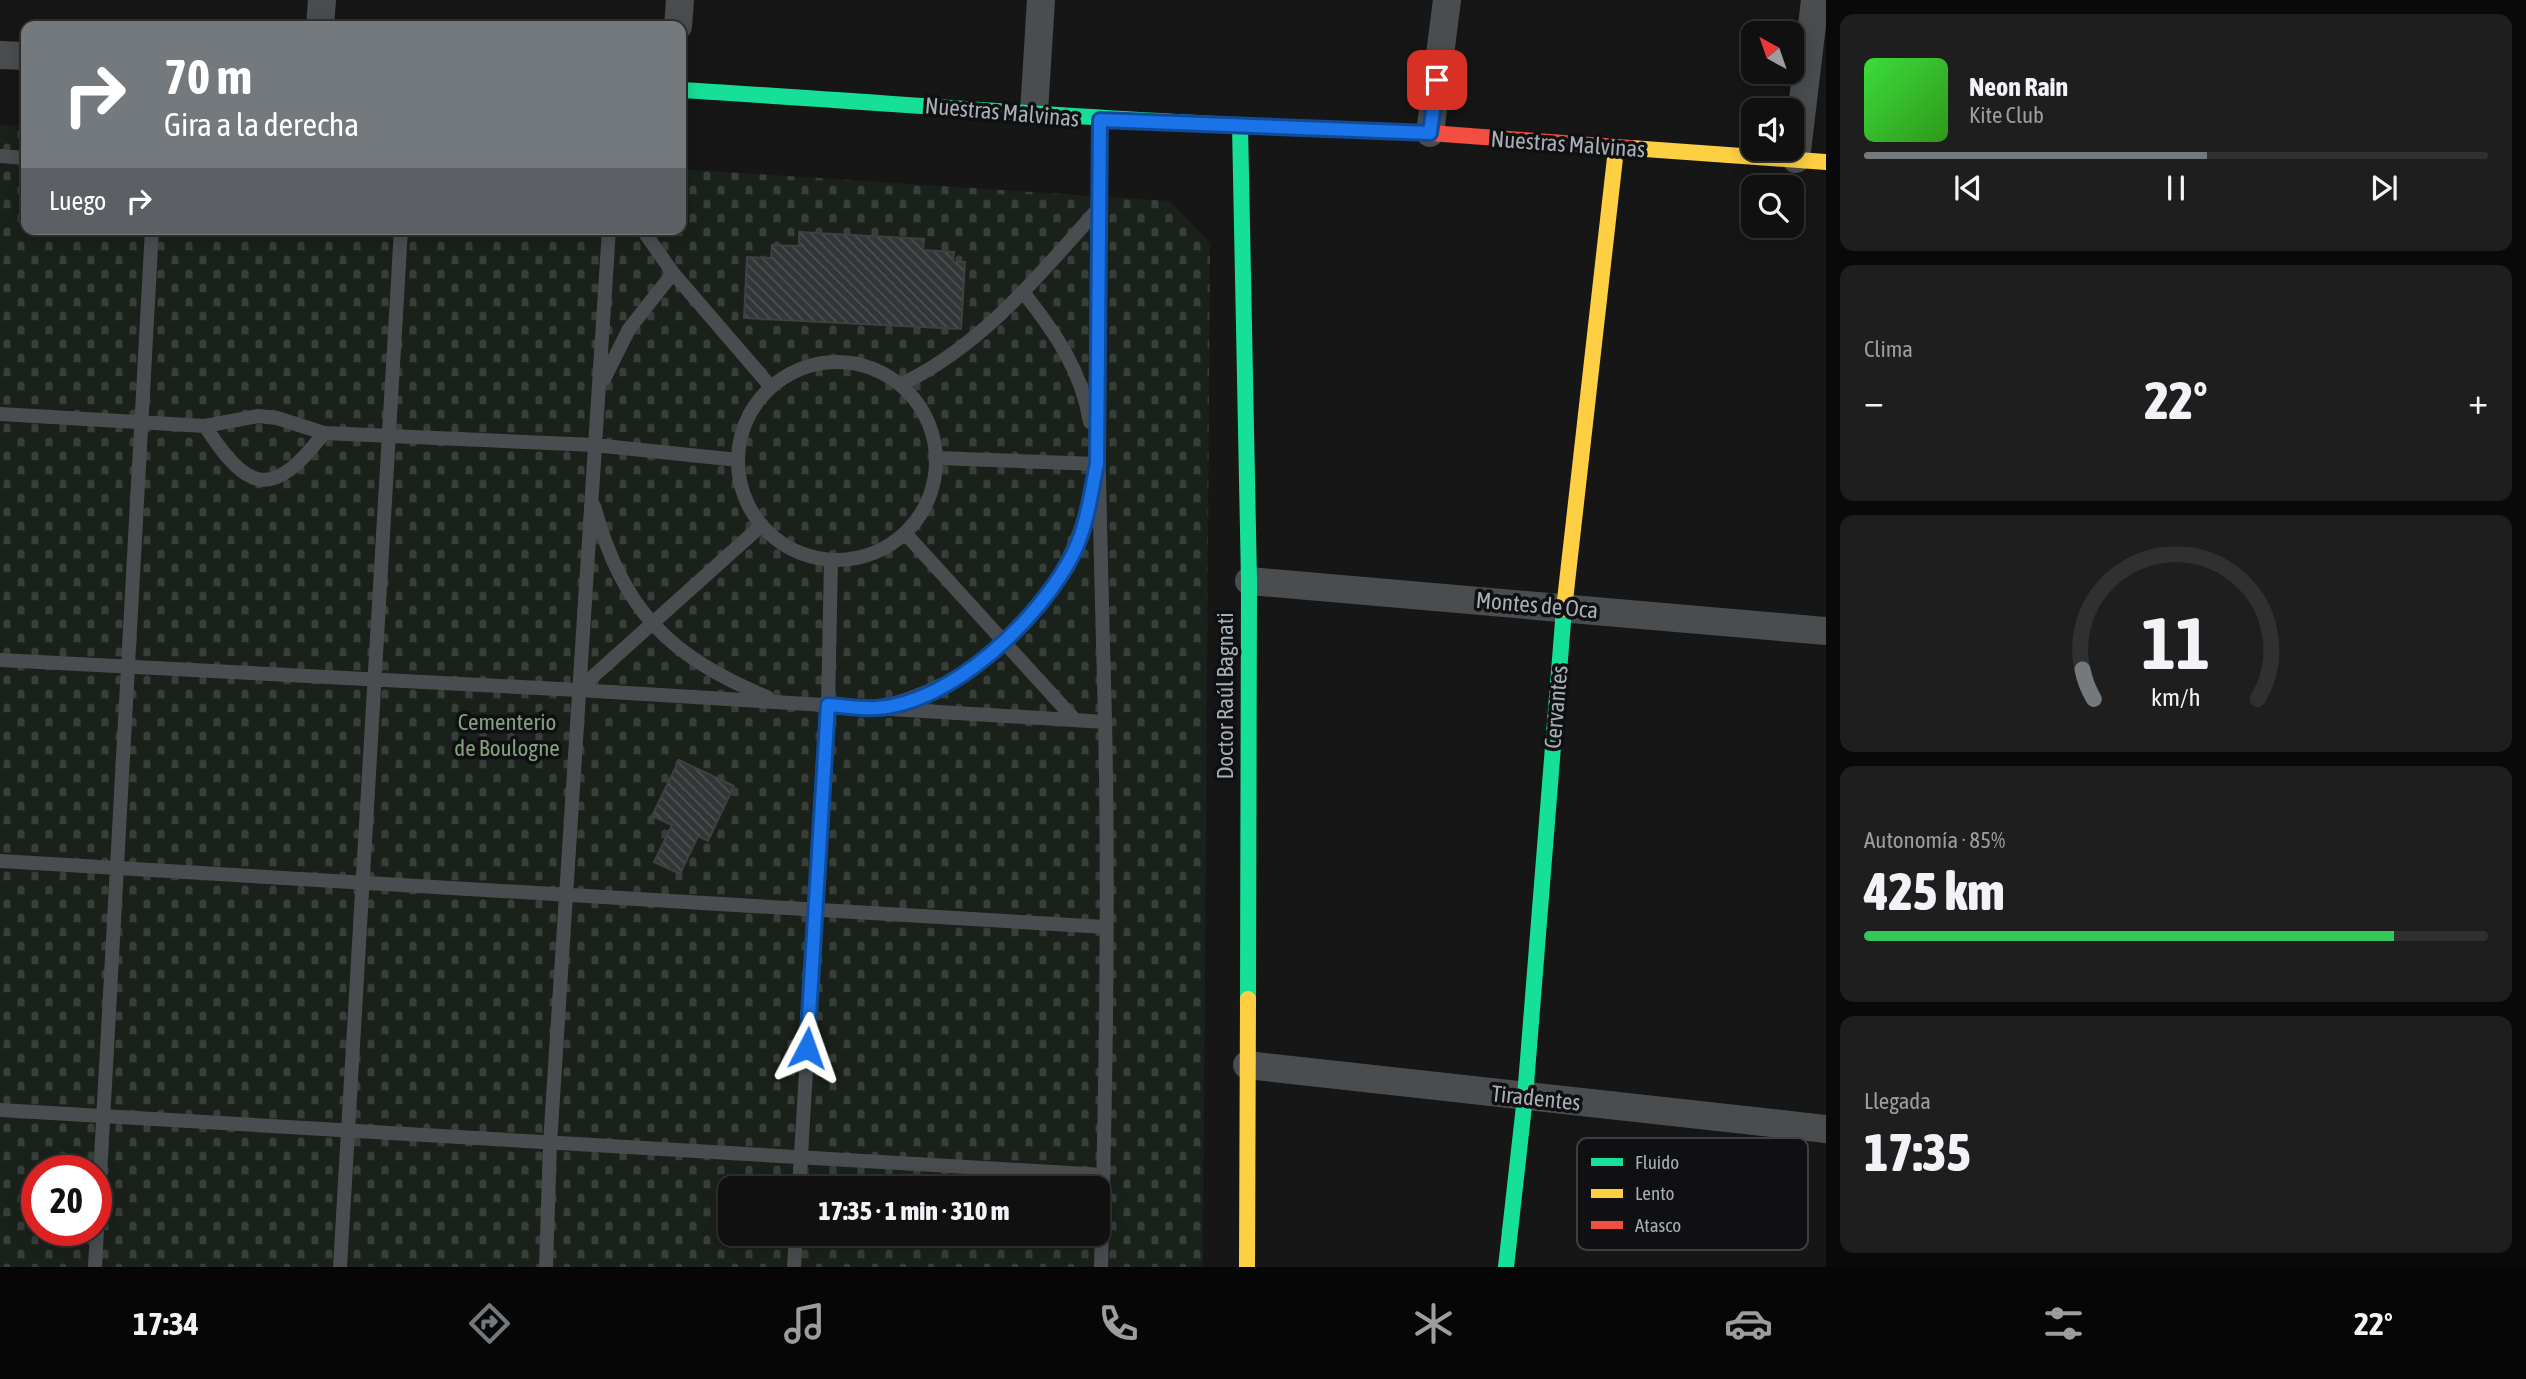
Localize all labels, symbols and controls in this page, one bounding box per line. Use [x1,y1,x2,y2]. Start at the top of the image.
north arrow [1741,21,1804,84]
map controls [1741,21,1804,238]
text: 70 m [164,48,252,104]
icon: right [49,49,140,140]
pin [1407,50,1467,110]
icon: arrive [1418,61,1456,99]
text: Neon Rain [1969,72,2068,102]
street label: Nuestras Malvinas [924,92,1080,132]
button: sound [1741,98,1804,161]
text: Kite Club [1969,102,2044,128]
text: Gira a la derecha [164,106,359,143]
street label: Nuestras Malvinas [1490,126,1646,162]
icon: previous [1949,169,1987,207]
icon: pause [2157,169,2195,207]
icon: next [2365,169,2403,207]
button: search [1741,175,1804,238]
icon: right [120,182,158,220]
text: Luego [49,186,106,216]
text: Clima [1864,336,1913,362]
text: 22° [2144,370,2208,430]
text: − [1864,379,1884,422]
text: + [2468,379,2488,422]
street label: Montes de Oca [1475,587,1599,623]
text: 11 [2142,602,2210,685]
street label: Doctor Raúl Bagnati [1212,612,1238,780]
street label: Cervantes [1539,664,1573,750]
text: km/h [2151,683,2201,711]
park label: Cementerio de Boulogne [454,709,560,761]
text: Autonomía · 85% [1864,827,2005,853]
text: 425 km [1864,861,2005,921]
position arrow [770,1011,844,1085]
street label: Tiradentes [1490,1080,1582,1116]
text: Llegada [1864,1088,1931,1114]
text: 17:35 [1864,1122,1971,1182]
legend [1577,1138,1808,1250]
text: Fluido [1635,1151,1679,1173]
speed limit sign: 20 [21,1155,112,1246]
text: Lento [1635,1182,1674,1204]
text: 17:35 · 1 min · 310 m [819,1196,1009,1226]
text: Atasco [1635,1214,1681,1236]
icon: directions [465,1299,514,1348]
icon: music [780,1299,829,1348]
icon: phone [1094,1299,1143,1348]
icon: climate [1409,1299,1458,1348]
icon: car [1724,1299,1773,1348]
icon: filters [2039,1299,2088,1348]
text: 17:34 [133,1305,199,1342]
text: 22° [2354,1305,2393,1342]

